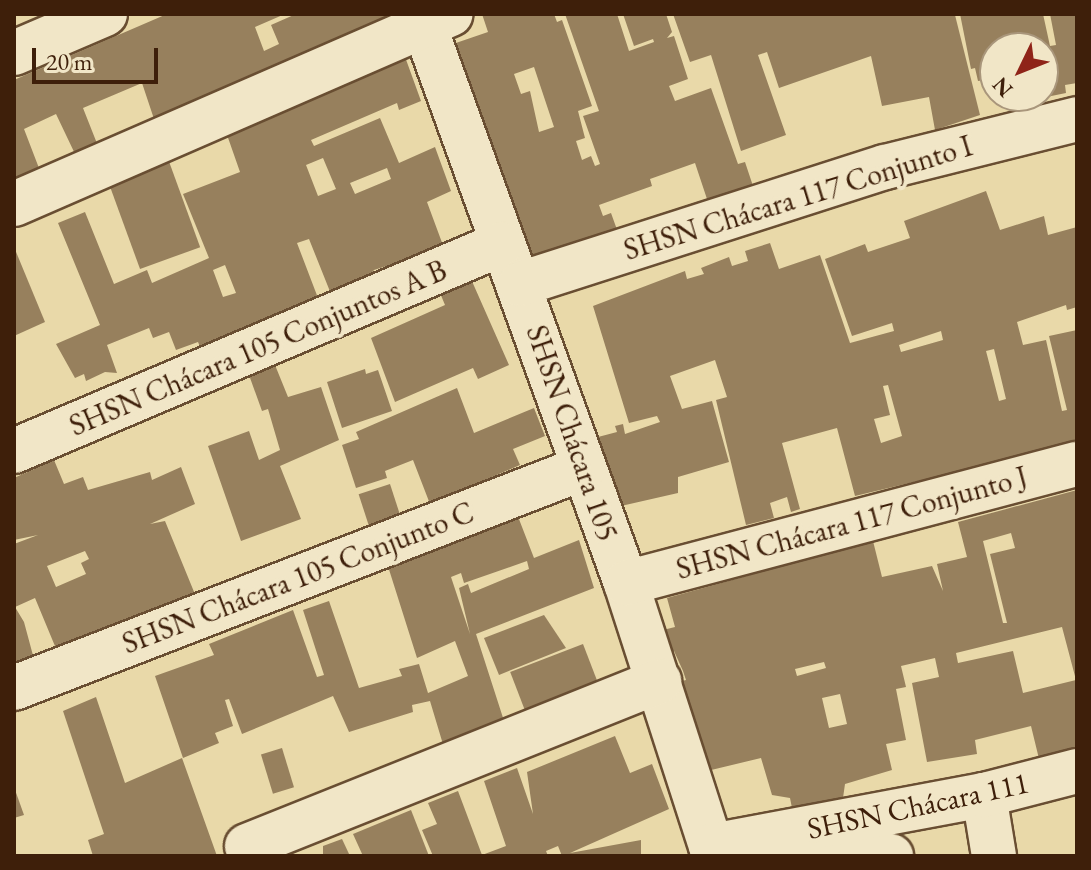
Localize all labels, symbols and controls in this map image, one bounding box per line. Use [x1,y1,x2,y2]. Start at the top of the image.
scale bar [36,32,162,82]
north arrow [979,32,1059,112]
text: 20 m [46,46,93,77]
text: N [986,71,1019,104]
street label: SHSN Chácara 117 Conjunto I [619,128,977,268]
street label: SHSN Chácara 105 Conjuntos A B [64,252,452,444]
street label: SHSN Chácara 105 [518,320,626,546]
street label: SHSN Chácara 117 Conjunto J [672,459,1032,587]
street label: SHSN Chácara 105 Conjunto C [117,494,479,662]
street label: SHSN Chácara 111 [804,765,1032,847]

